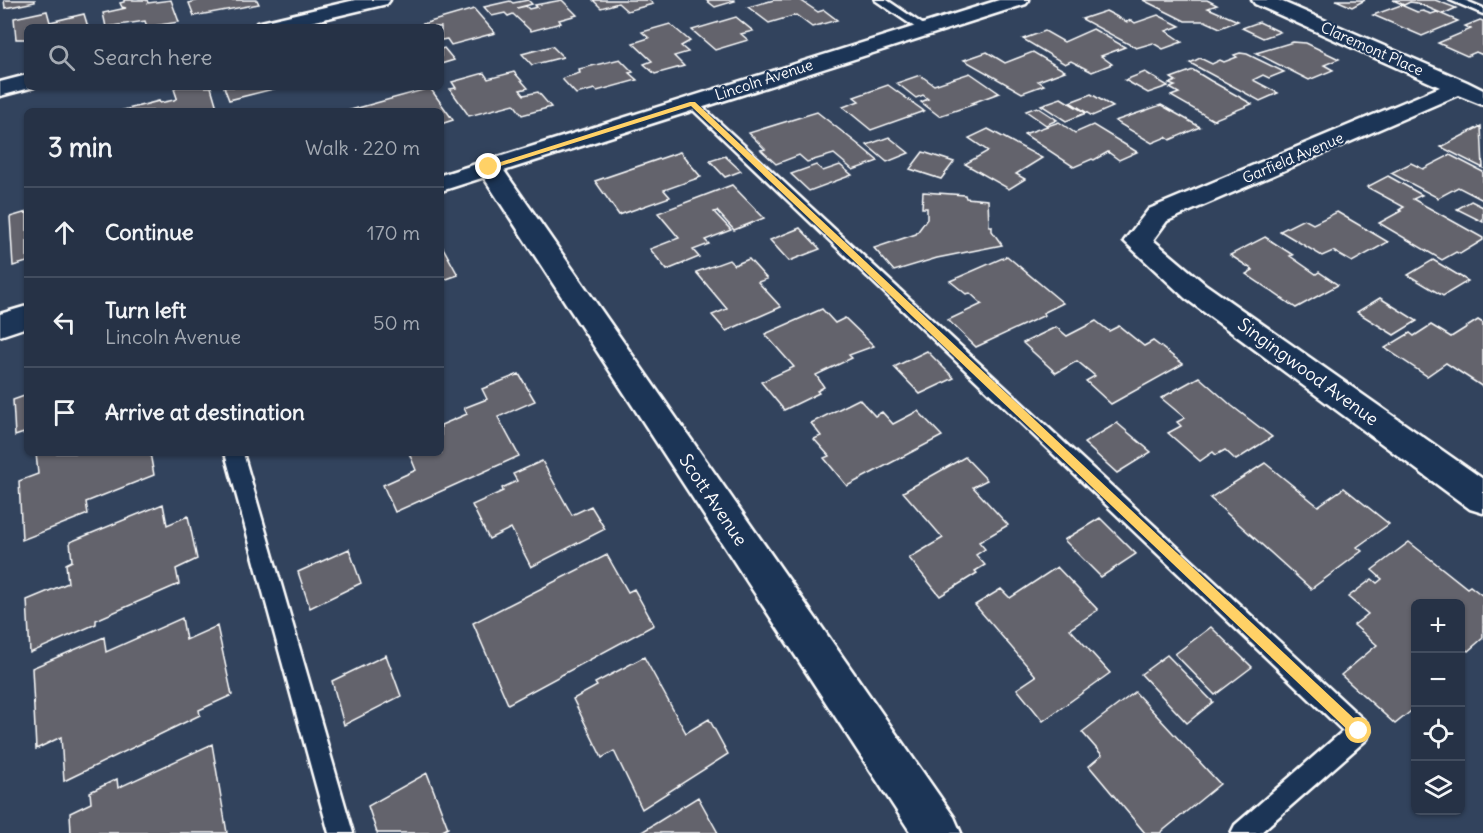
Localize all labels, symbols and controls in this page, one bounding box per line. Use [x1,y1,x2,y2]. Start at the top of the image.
street label: Claremont Place [1318,17,1427,80]
search box [24,24,444,90]
icon: search [45,41,78,74]
text: Search here [93,43,212,71]
street label: Lincoln Avenue [712,55,815,104]
street label: Garfield Avenue [1239,128,1346,187]
text: 3 min [48,131,113,164]
text: Walk · 220 m [305,135,420,160]
route end [475,153,501,179]
icon: ahead [48,216,81,249]
text: Continue [105,218,194,246]
text: 170 m [367,220,420,245]
text: Turn left [105,296,186,324]
icon: left [48,306,81,339]
text: 50 m [373,310,420,335]
street label: Singingwood Avenue [1233,313,1383,430]
text: Lincoln Avenue [105,324,241,349]
icon: arrive [48,396,81,429]
text: Arrive at destination [105,398,305,426]
street label: Scott Avenue [674,449,753,550]
map controls [1411,599,1465,815]
button: + [1411,599,1465,653]
button: − [1411,653,1465,707]
button: locate [1411,707,1465,761]
route start [1345,717,1371,743]
button: layers [1411,761,1465,815]

